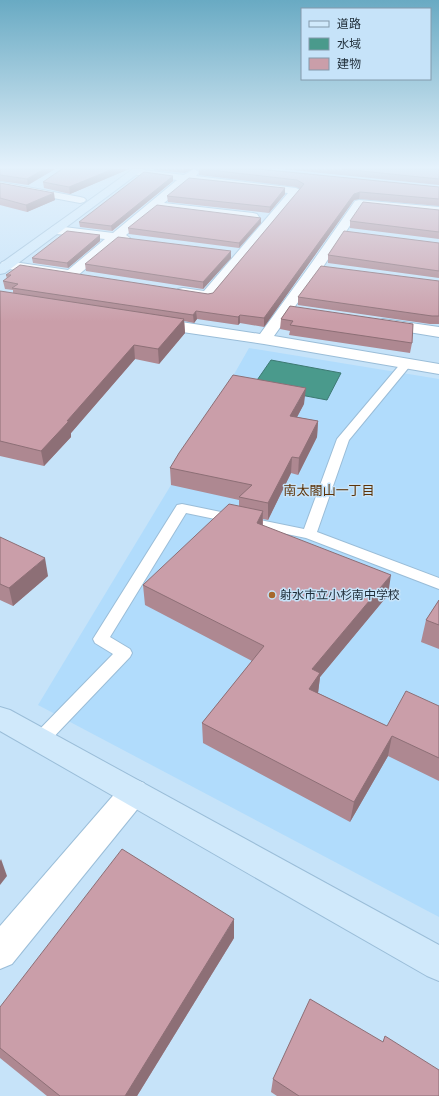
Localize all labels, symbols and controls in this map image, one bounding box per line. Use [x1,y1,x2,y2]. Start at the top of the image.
legend [301,8,431,80]
text: 道路 [337,17,361,31]
text: 水域 [337,37,361,51]
text: 建物 [337,57,361,71]
district label: 南太閤山一丁目 [283,483,375,498]
place label: 射水市立小杉南中学校 [280,588,400,602]
marker: 射水市立小杉南中学校 [267,590,277,600]

